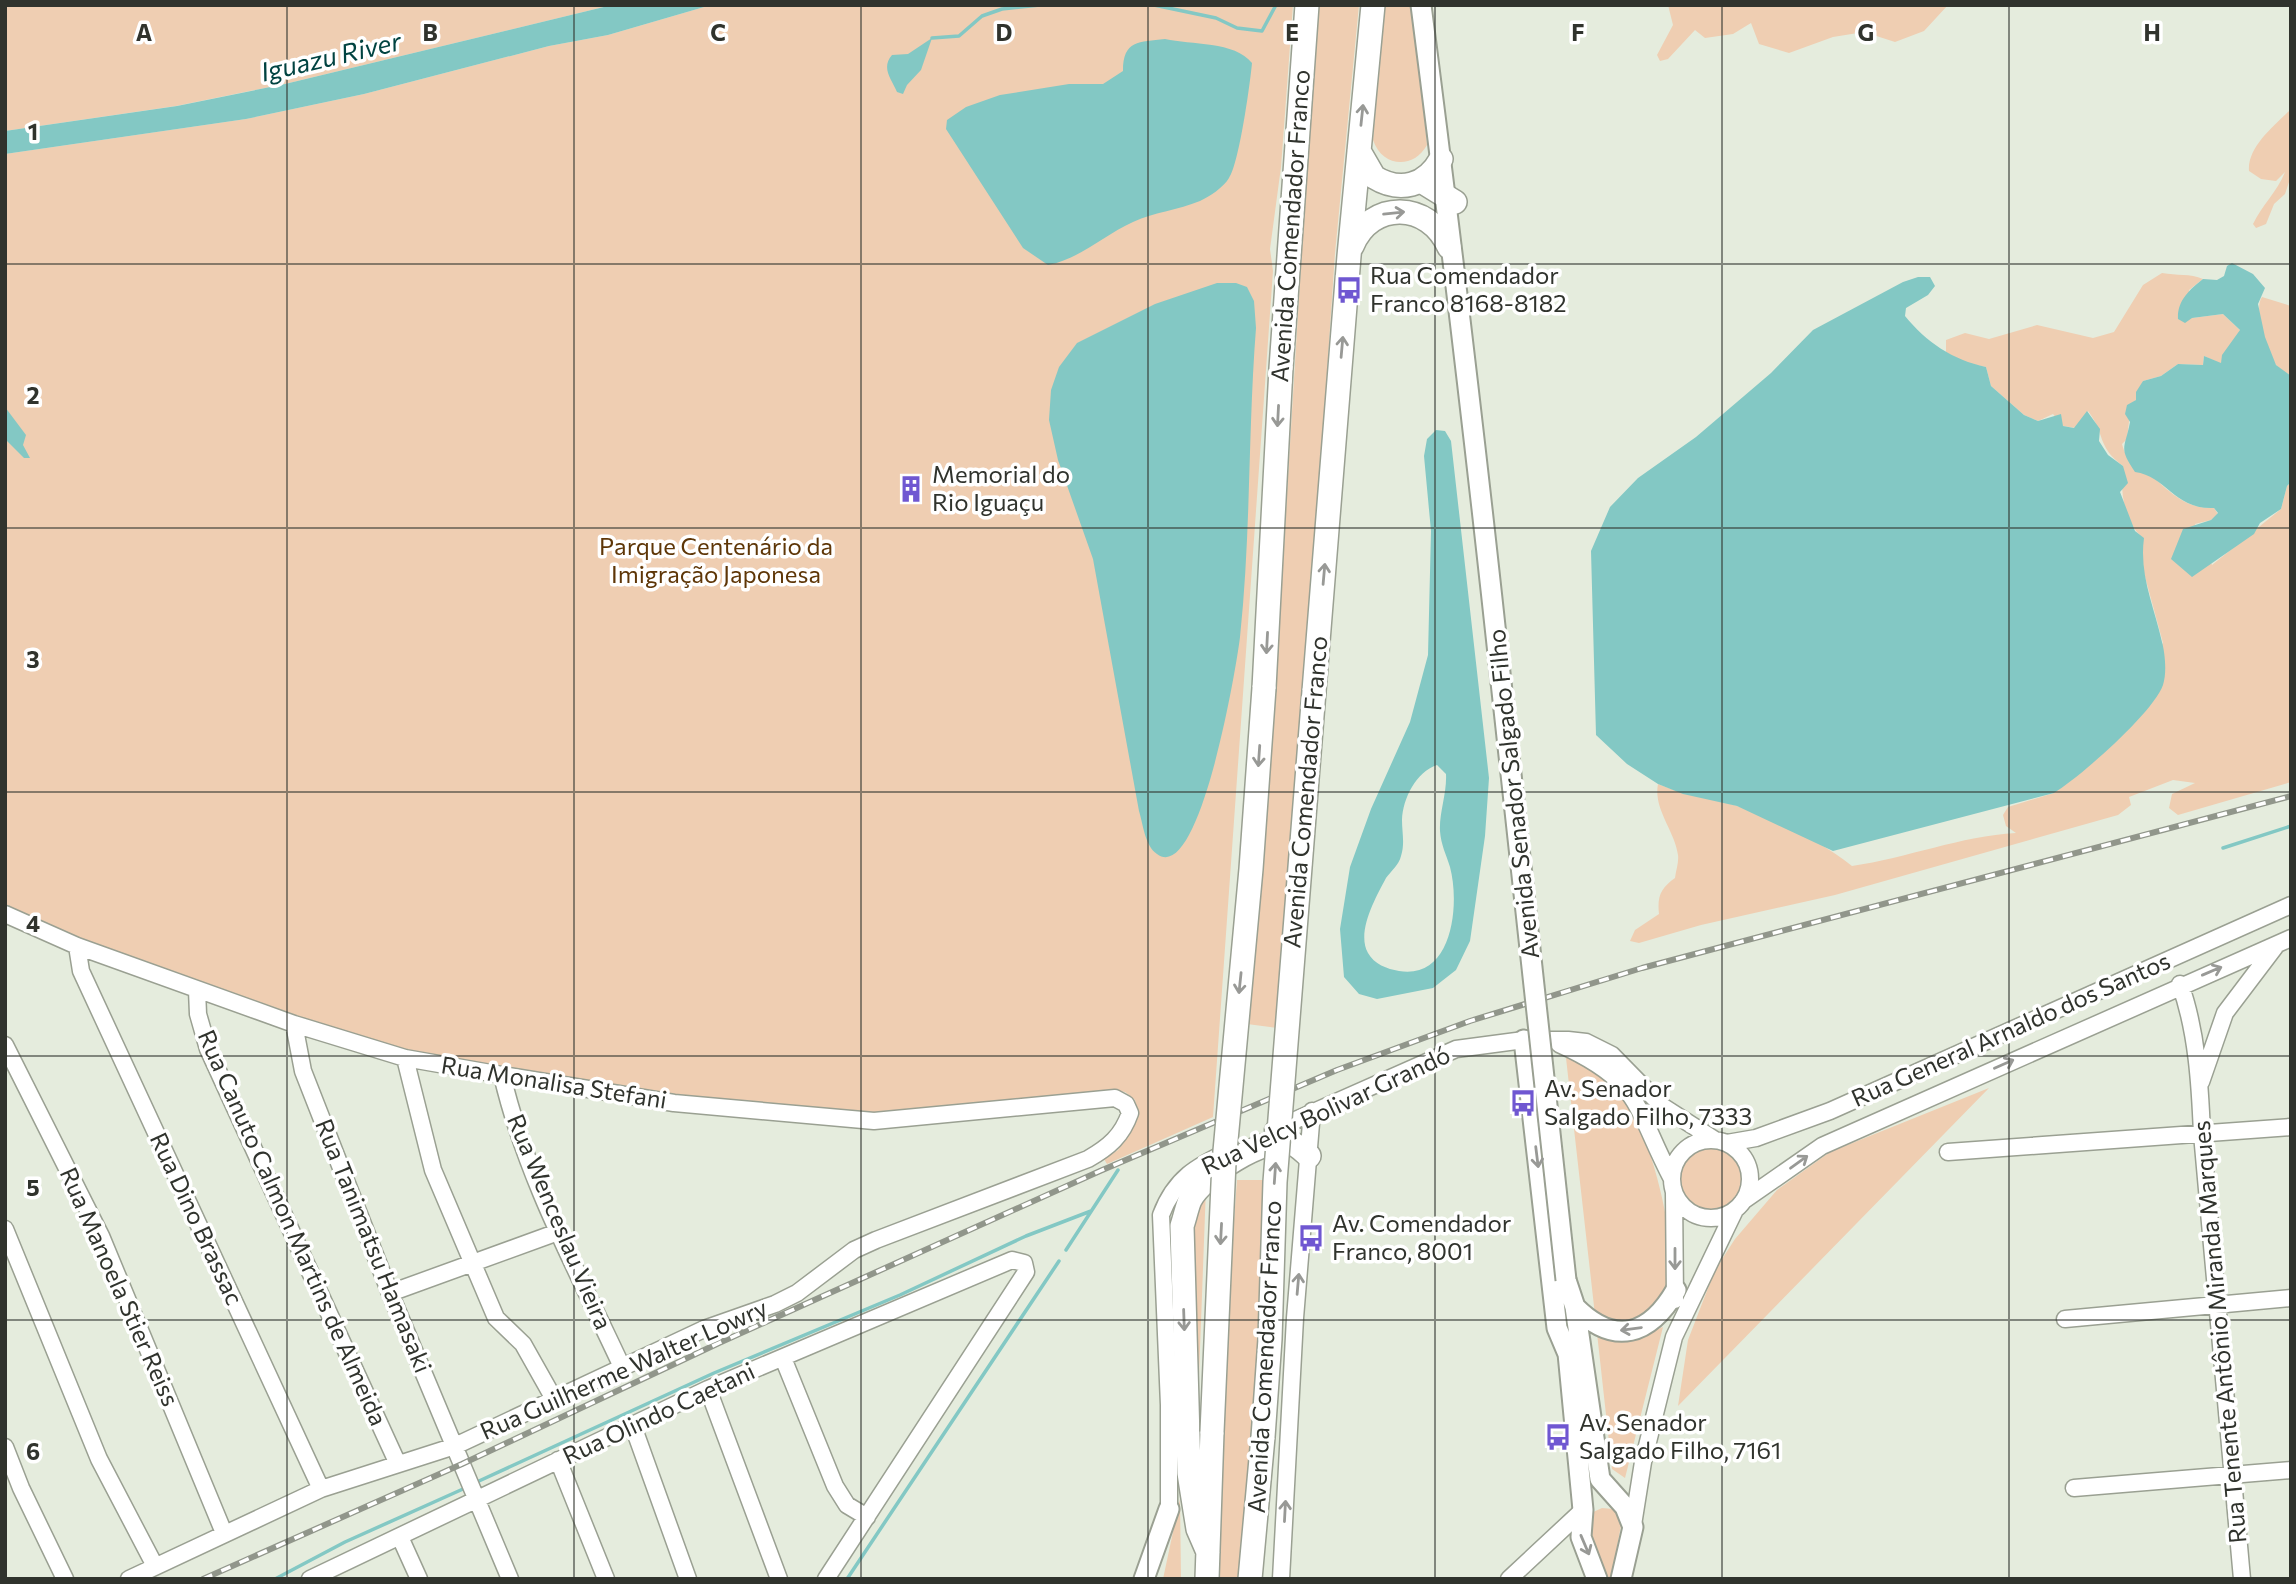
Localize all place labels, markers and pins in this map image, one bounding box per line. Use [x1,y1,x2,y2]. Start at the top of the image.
place label: Rua Comendador Franco 8168-8182 [1370,260,1567,317]
bus stop icon: Rua Comendador Franco 8168-8182 [1334,275,1364,305]
place label: Memorial do Rio Iguaçu [932,459,1070,516]
building icon: Memorial do Rio Iguaçu [896,474,926,504]
place label: Av. Senador Salgado Filho, 7333 [1544,1073,1752,1130]
bus stop icon: Av. Senador Salgado Filho, 7333 [1508,1088,1538,1118]
place label: Av. Comendador Franco, 8001 [1332,1208,1512,1265]
bus stop icon: Av. Comendador Franco, 8001 [1296,1223,1326,1253]
place label: Av. Senador Salgado Filho, 7161 [1579,1407,1781,1464]
bus stop icon: Av. Senador Salgado Filho, 7161 [1543,1422,1573,1452]

